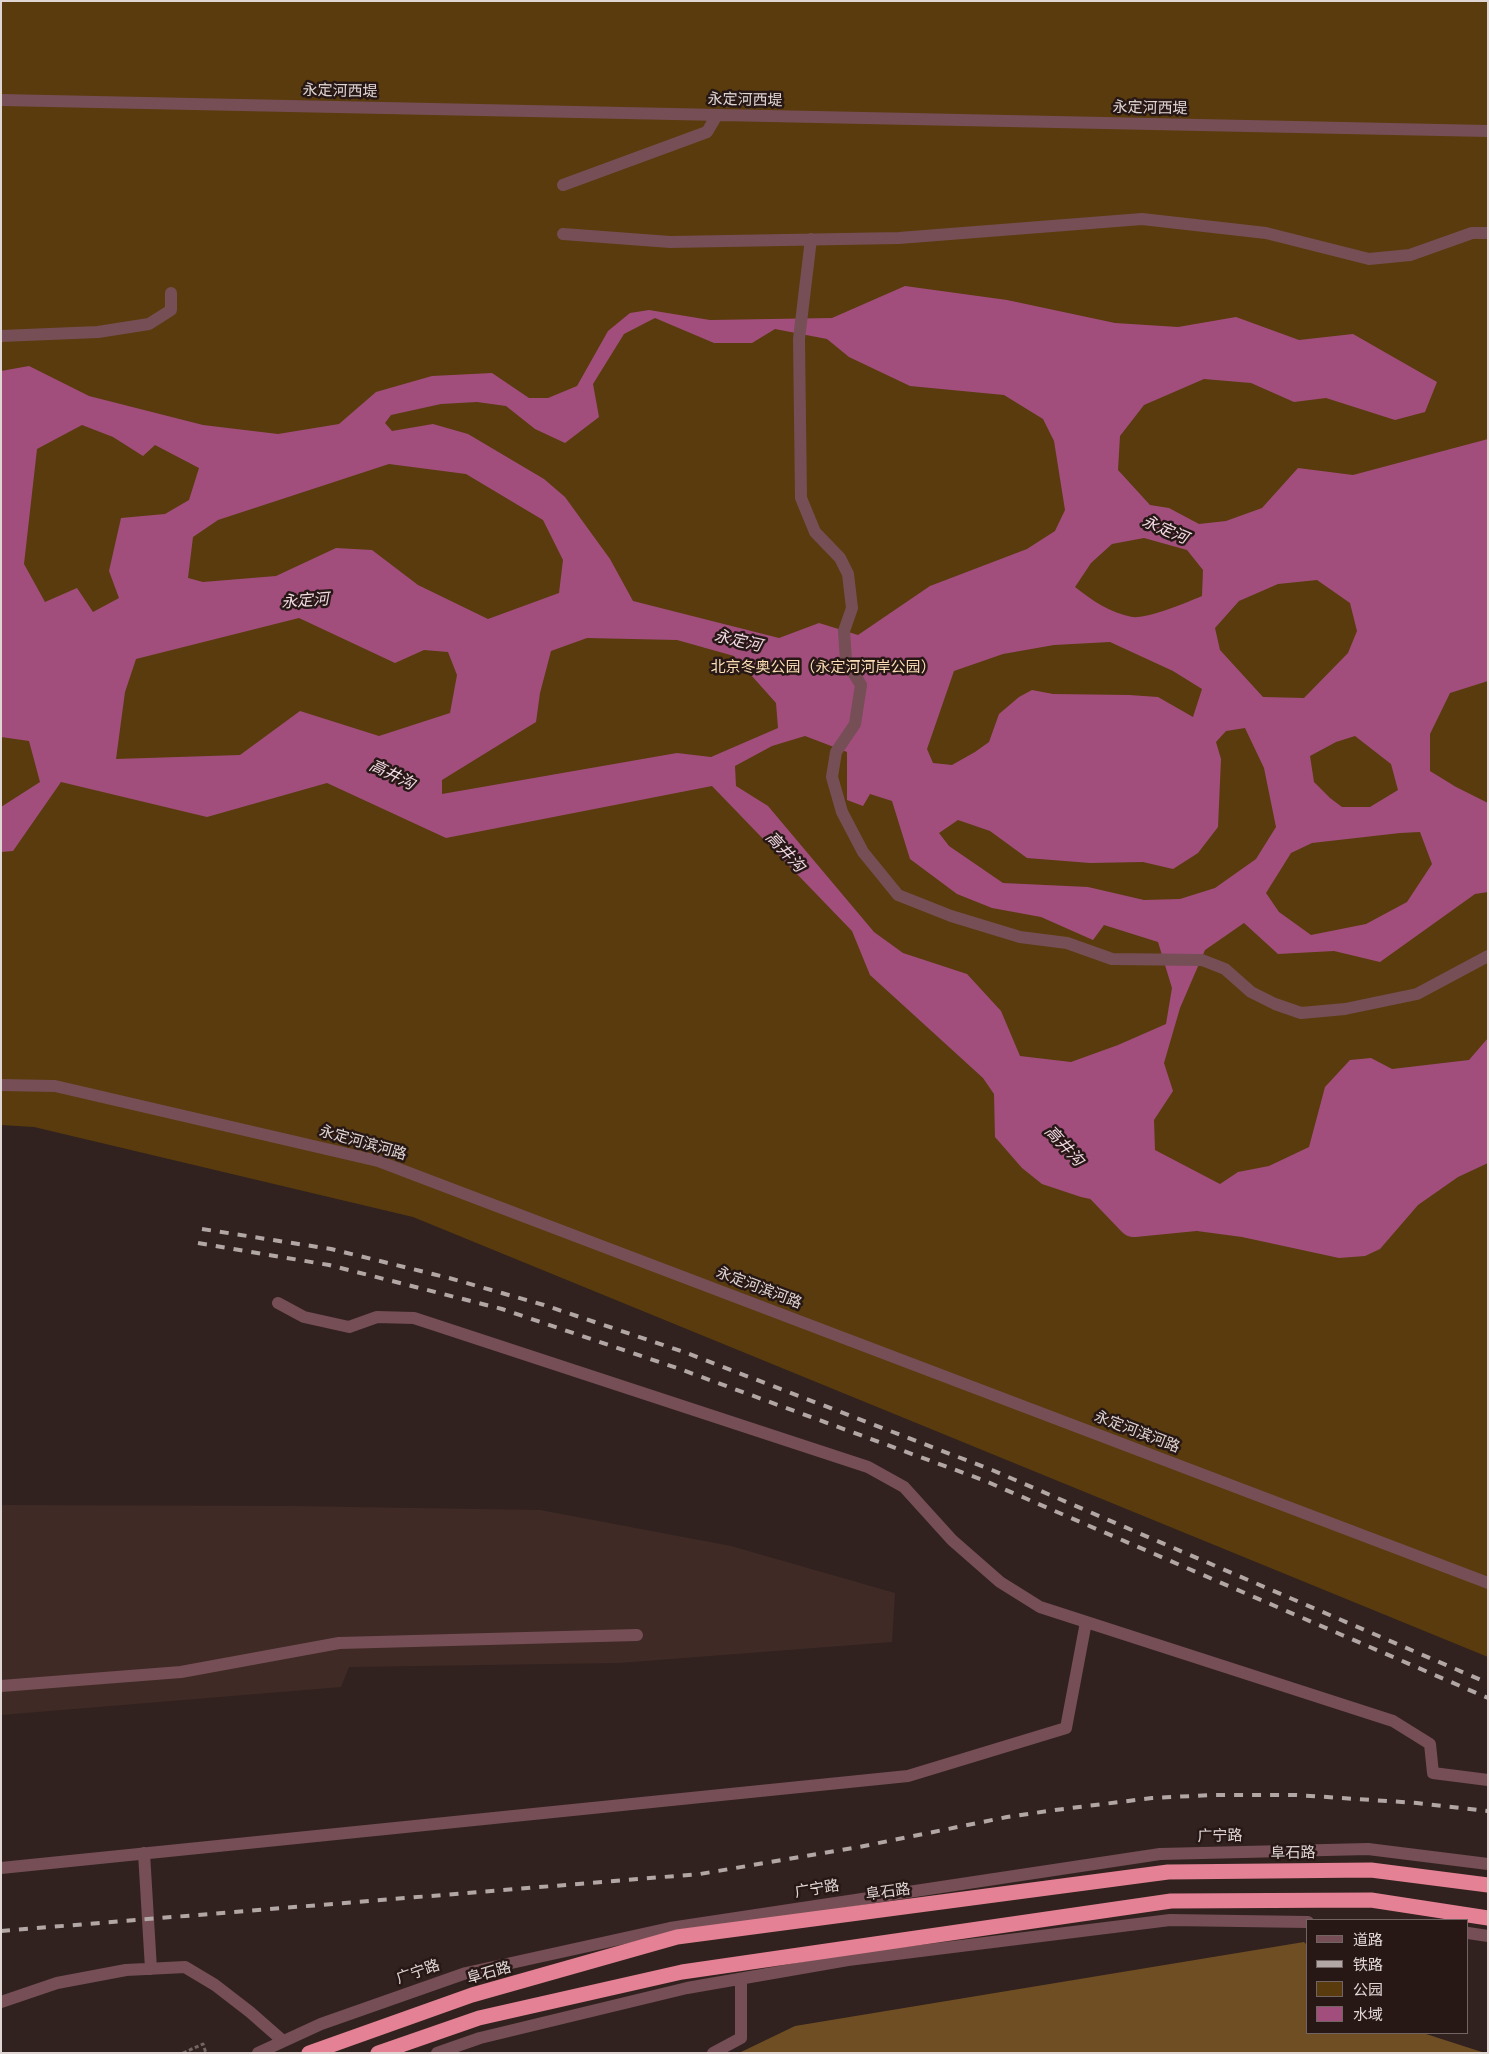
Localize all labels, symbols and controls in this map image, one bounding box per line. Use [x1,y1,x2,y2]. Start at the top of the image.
street label: 永定河西堤 [302,81,378,101]
street label: 永定河西堤 [707,90,783,110]
street label: 永定河西堤 [1112,98,1188,118]
water label: 永定河 [1139,512,1191,548]
water label: 永定河 [280,590,330,612]
water label: 永定河 [712,626,764,656]
park label: 北京冬奥公园（永定河河岸公园） [711,658,935,676]
water label: 高井沟 [366,756,418,794]
water label: 高井沟 [762,828,808,876]
street label: 永定河滨河路 [317,1122,409,1164]
water label: 高井沟 [1041,1122,1087,1170]
street label: 永定河滨河路 [714,1263,804,1313]
street label: 永定河滨河路 [1092,1407,1182,1457]
street label: 广宁路 [1197,1827,1243,1845]
street label: 阜石路 [1270,1844,1316,1862]
street label: 广宁路 [793,1877,841,1901]
street label: 阜石路 [864,1880,912,1904]
legend [1306,1919,1469,2034]
text: 道路 [1353,1931,1383,1949]
street label: 广宁路 [394,1956,442,1988]
text: 铁路 [1353,1956,1383,1974]
street label: 阜石路 [465,1958,513,1988]
text: 公园 [1353,1981,1383,1999]
text: 水域 [1353,2006,1383,2024]

